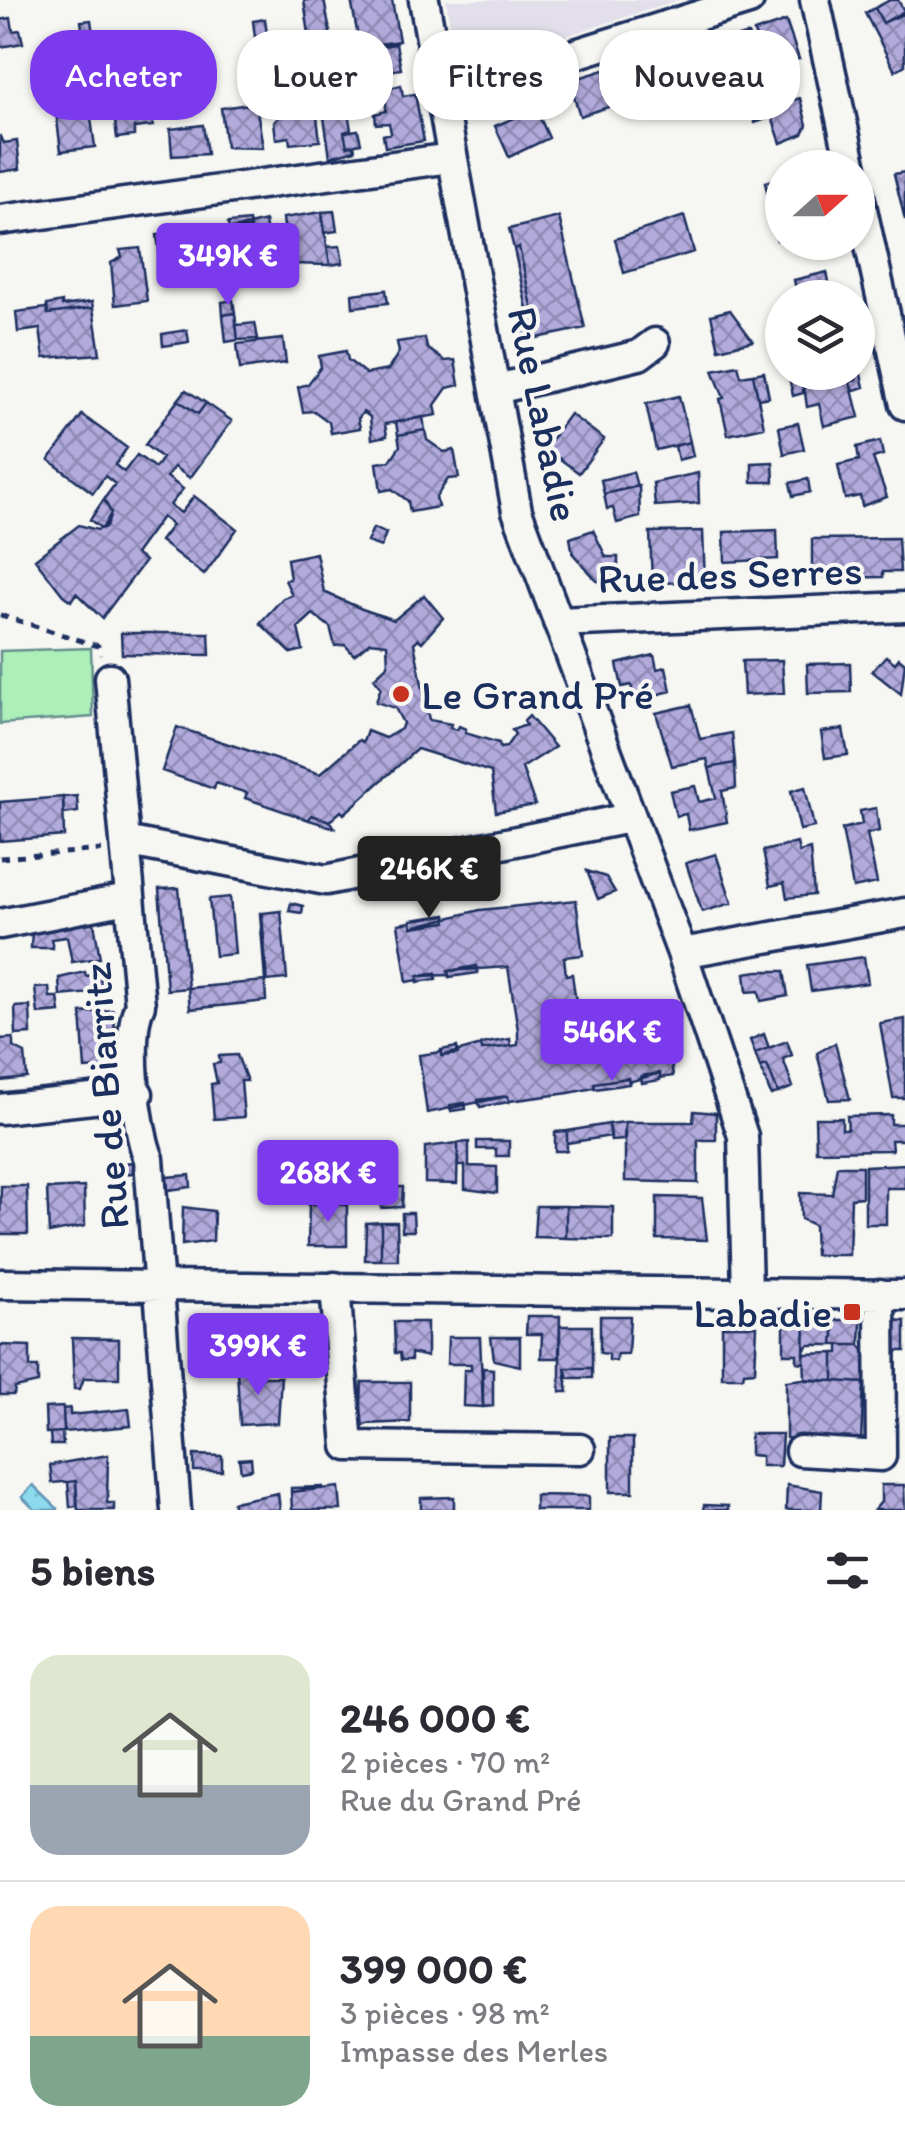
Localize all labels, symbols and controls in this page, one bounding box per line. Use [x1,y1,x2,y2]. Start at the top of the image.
chip: Acheter [30,30,217,120]
chip: Louer [237,30,393,120]
chip: Filtres [413,30,579,120]
chip: Nouveau [599,30,800,120]
north arrow [765,150,875,260]
map controls [765,150,875,390]
pin: 349K € [147,223,309,308]
text: 349K € [178,236,278,274]
button: layers [765,280,875,390]
street label: Rue Labadie [496,302,592,526]
street label: Rue des Serres [597,544,863,604]
place label: Le Grand Pré [421,669,654,720]
marker: Le Grand Pré [390,683,412,705]
pin: 246K € [348,836,510,921]
text: 246K € [380,849,478,887]
street label: Rue de Biarritz [70,961,140,1231]
pin: 546K € [531,999,693,1084]
text: 546K € [563,1012,661,1050]
pin: 268K € [247,1140,409,1225]
text: 268K € [279,1153,377,1191]
place label: Labadie [693,1287,832,1338]
marker: Labadie [841,1301,863,1323]
pin: 399K € [177,1313,339,1398]
text: 399K € [210,1326,306,1364]
icon: filters [820,1543,875,1598]
text: 5 biens [30,1545,155,1596]
text: 246 000 € [340,1692,530,1743]
icon: home [110,1695,230,1815]
text: 2 pièces · 70 m² [340,1743,550,1781]
text: Rue du Grand Pré [340,1781,582,1819]
text: 399 000 € [340,1943,527,1994]
icon: home [110,1946,230,2066]
text: 3 pièces · 98 m² [340,1994,550,2032]
text: Impasse des Merles [340,2032,608,2070]

